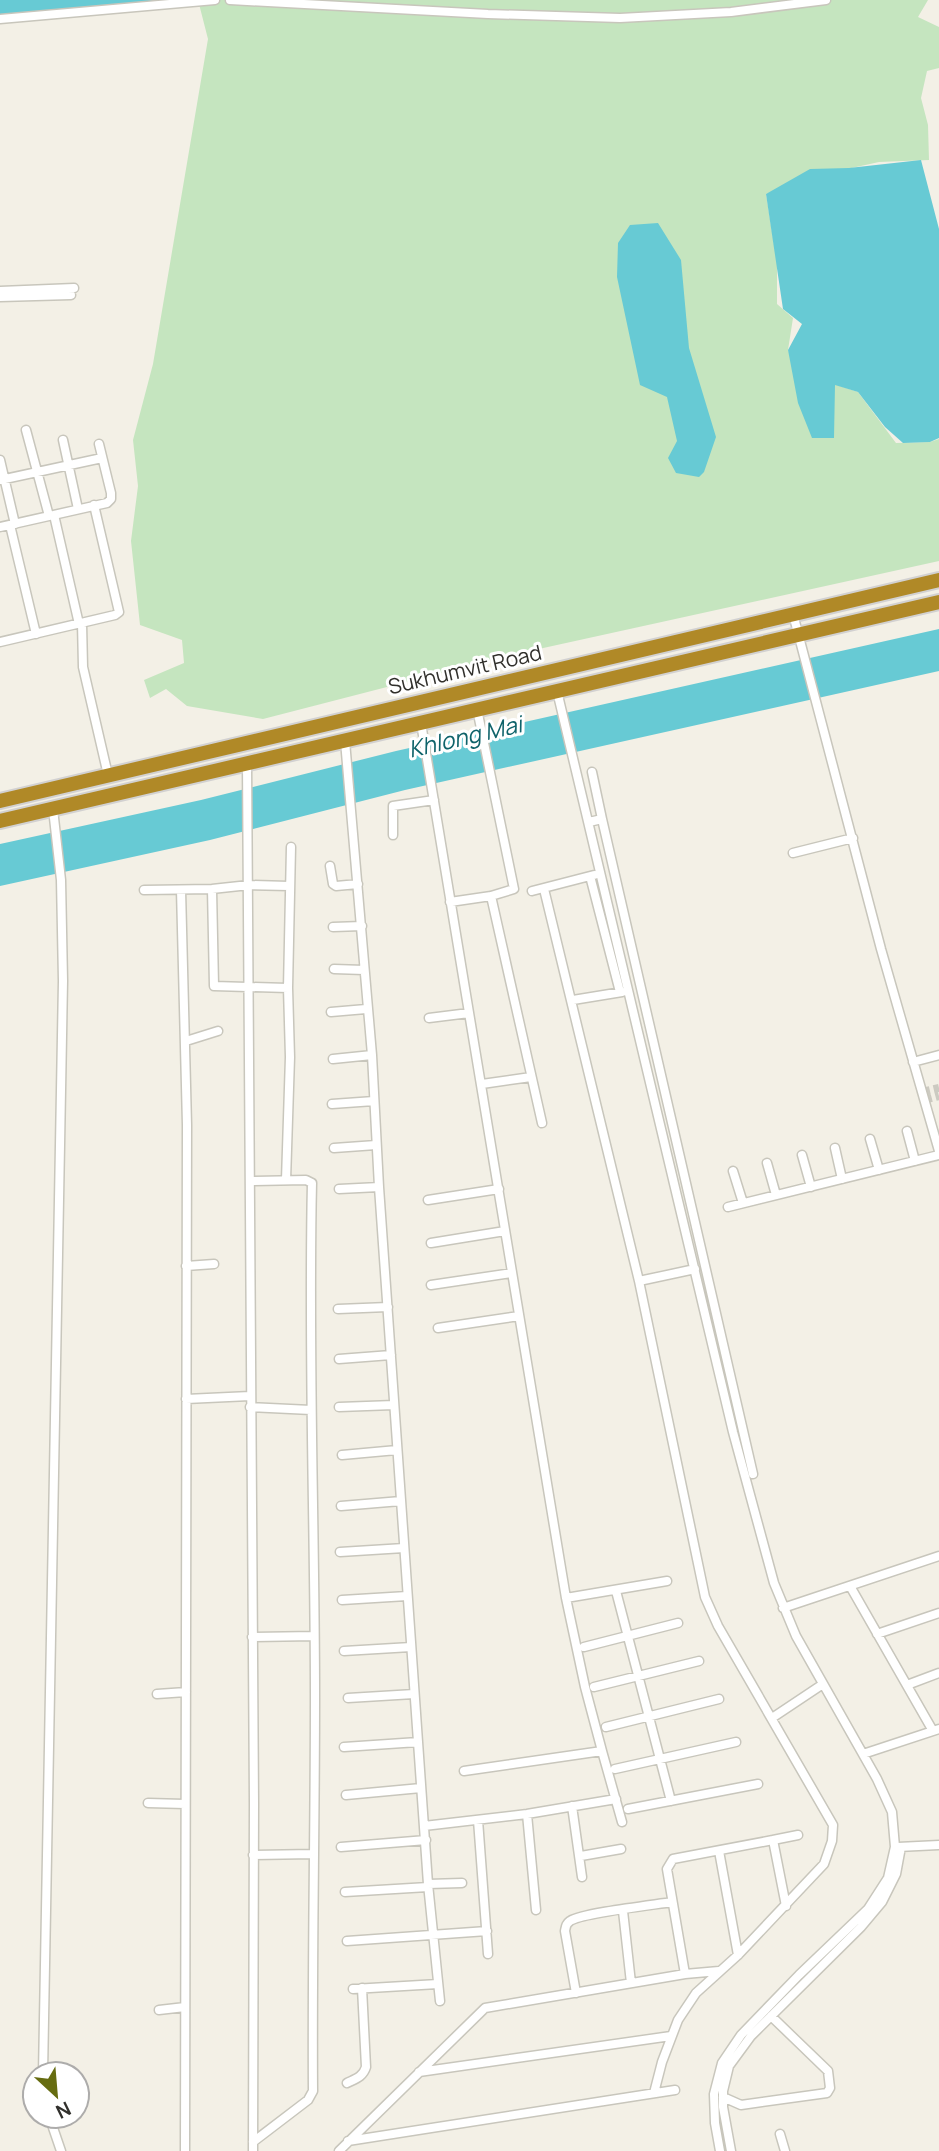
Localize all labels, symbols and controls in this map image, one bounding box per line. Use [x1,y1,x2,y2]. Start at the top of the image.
street label: Sukhumvit Road [385,638,544,700]
water label: Khlong Mai [405,707,527,765]
north arrow [21,2060,91,2130]
text: N [52,2096,75,2125]

